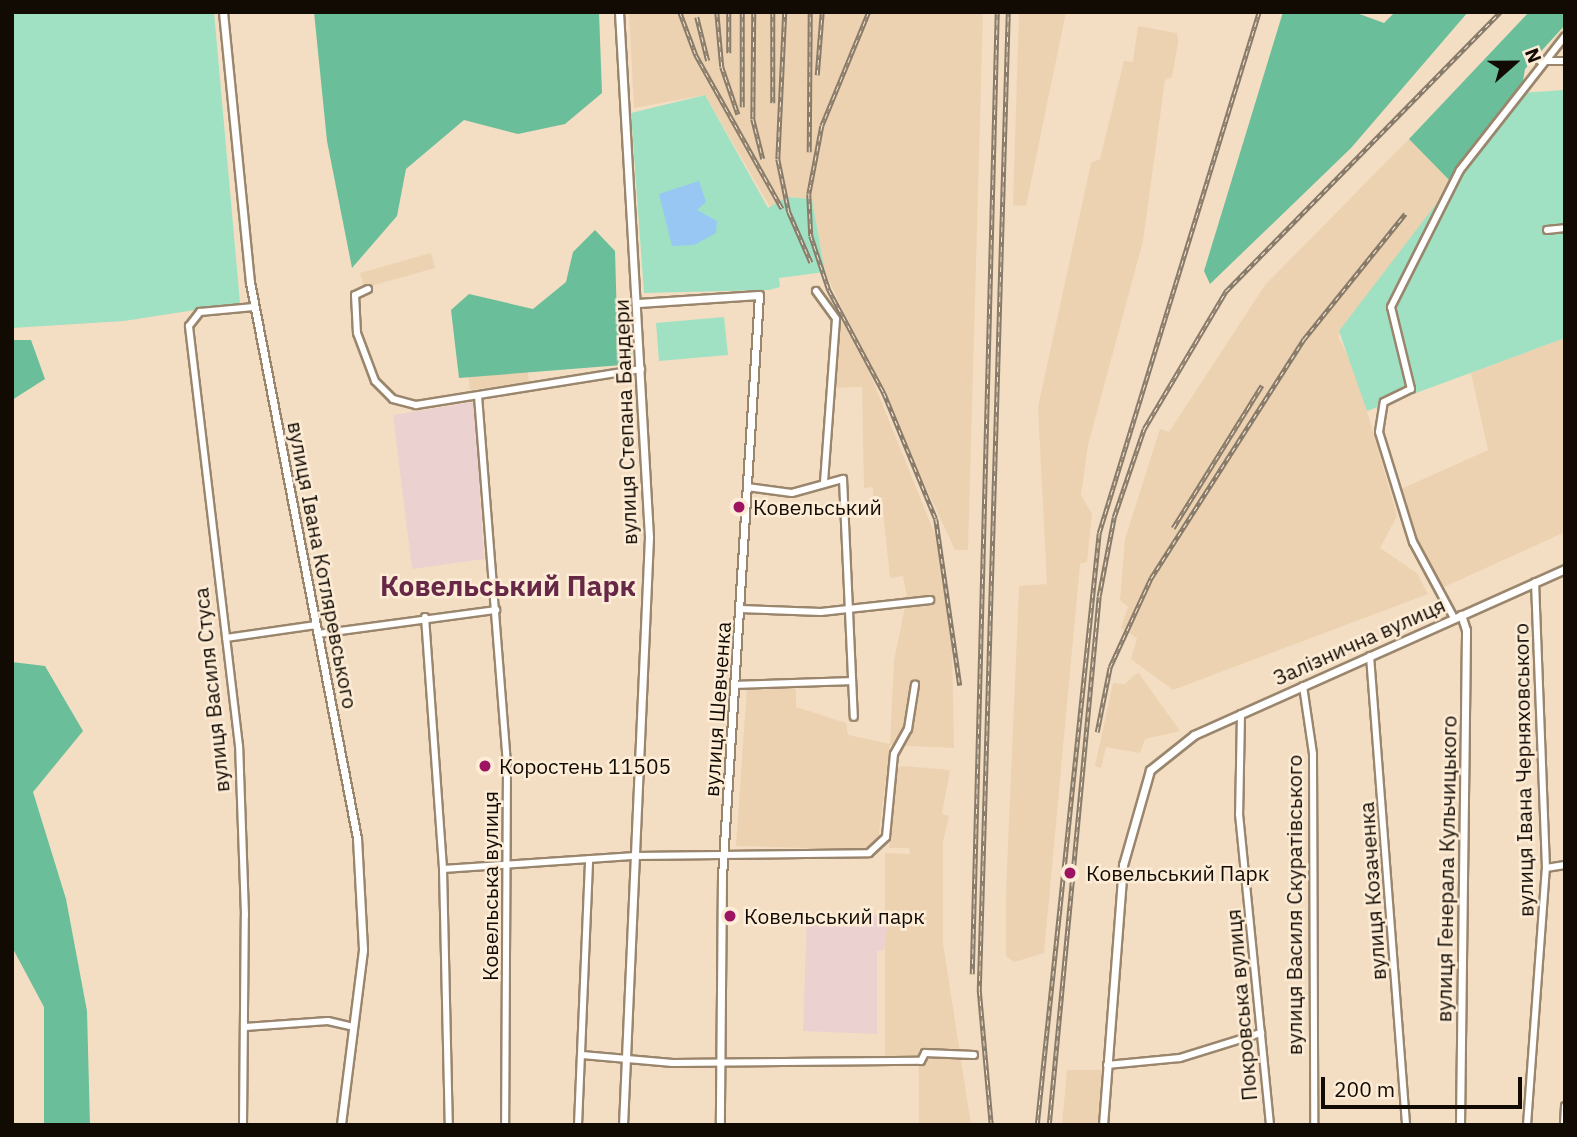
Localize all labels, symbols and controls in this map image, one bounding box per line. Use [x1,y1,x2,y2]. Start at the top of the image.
north arrow [1479,28,1549,98]
text: N [1520,45,1547,66]
street label: вулиця Степана Бандери [608,299,642,545]
street label: вулиця Івана Котляревського [283,419,363,711]
place label: Ковельський [753,494,882,520]
marker: Ковельський [731,499,747,515]
district label: Ковельський Парк [380,569,636,603]
street label: вулиця Василя Стуса [188,586,234,794]
street label: Залізнична вулиця [1269,592,1449,690]
street label: вулиця Шевченка [698,621,736,797]
street label: вулиця Івана Черняховського [1508,623,1538,917]
street label: вулиця Генерала Кульчицького [1431,715,1461,1023]
place label: Коростень 11505 [499,753,671,779]
street label: вулиця Василя Скуратівського [1281,755,1307,1055]
marker: Коростень 11505 [477,758,493,774]
street label: Ковельська вулиця [477,791,503,981]
street label: вулиця Козаченка [1353,801,1391,981]
place label: Ковельський Парк [1086,860,1269,886]
marker: Ковельський Парк [1060,863,1080,883]
place label: Ковельський парк [744,903,925,929]
marker: Ковельський парк [722,908,738,924]
street label: Покровська вулиця [1220,908,1262,1102]
scale bar [1325,1064,1526,1108]
text: 200 m [1334,1075,1395,1103]

